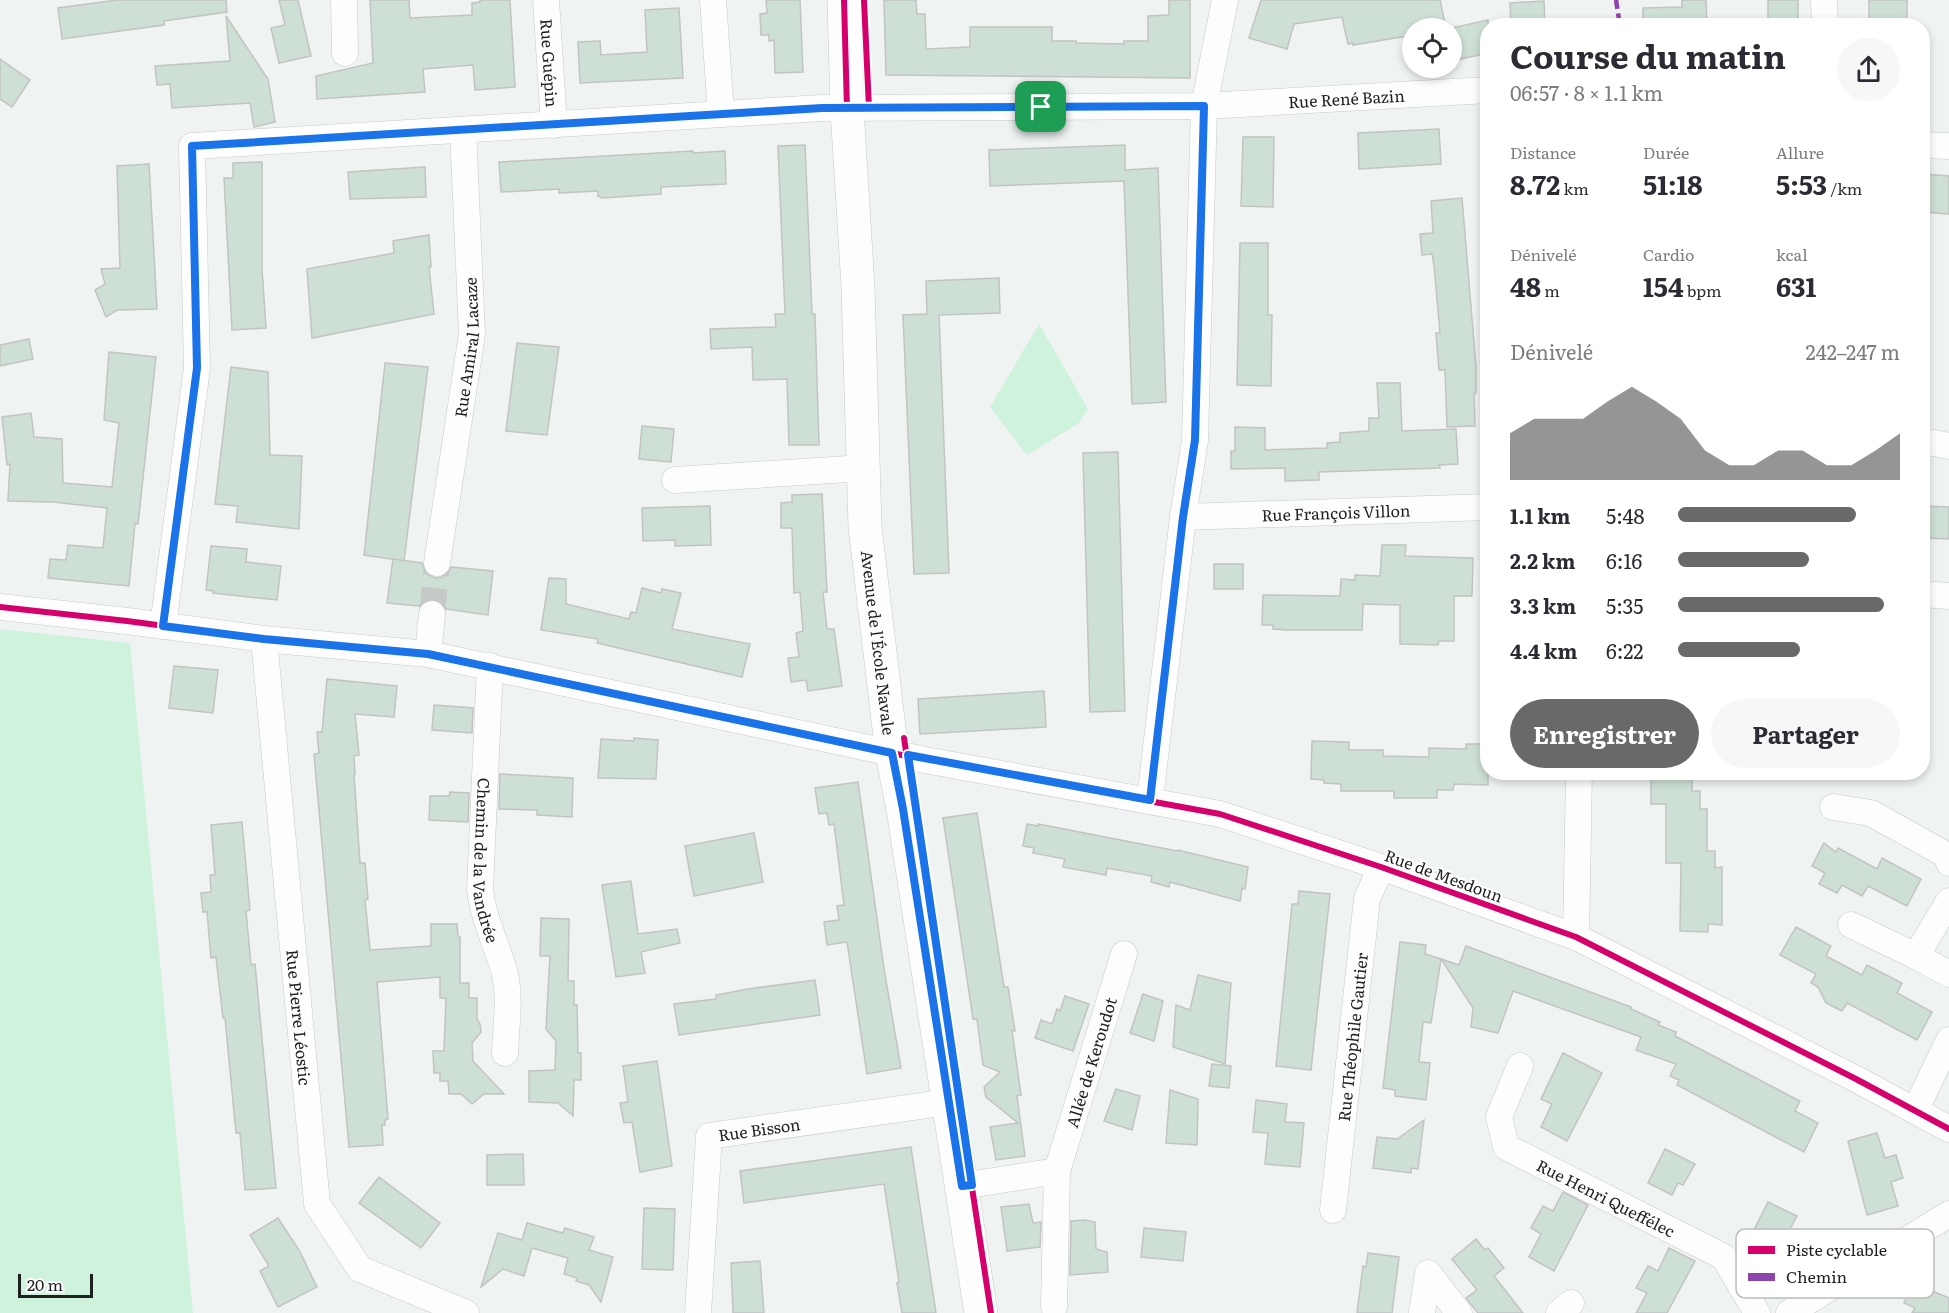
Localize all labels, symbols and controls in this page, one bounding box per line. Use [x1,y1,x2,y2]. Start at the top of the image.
street label: Rue Guépin [535,18,565,108]
map controls [1402,18,1462,78]
button: locate [1402,18,1462,78]
text: Course du matin [1510,30,1786,79]
button: share [1837,38,1900,101]
text: 06:57 · 8 × 1.1 km [1510,77,1663,107]
pin [1015,81,1066,132]
street label: Rue René Bazin [1287,83,1406,113]
icon: arrive [1024,90,1057,123]
text: Distance [1510,140,1576,164]
text: Durée [1643,140,1689,164]
text: Allure [1776,140,1824,164]
text: 8.72 [1510,164,1560,203]
text: 51:18 [1643,164,1703,203]
text: 5:53 [1776,164,1827,203]
text: km [1560,176,1589,200]
text: /km [1827,176,1862,200]
text: Dénivelé [1510,242,1576,266]
text: Cardio [1643,242,1694,266]
text: kcal [1776,242,1808,266]
text: 48 [1510,266,1541,305]
text: 154 [1643,266,1684,305]
text: 631 [1776,266,1816,305]
street label: Rue Amiral Lacaze [447,277,484,419]
text: m [1541,278,1560,302]
text: bpm [1684,278,1722,302]
text: Dénivelé [1510,336,1593,366]
text: 242–247 m [1806,336,1900,366]
street label: Rue François Villon [1261,498,1411,526]
text: 1.1 km [1510,500,1570,530]
text: 5:48 [1606,500,1644,530]
text: 2.2 km [1510,545,1575,575]
text: 6:16 [1606,545,1642,575]
street label: Avenue de l'École Navale [856,549,902,736]
text: 3.3 km [1510,590,1576,620]
text: 5:35 [1606,590,1644,620]
text: 4.4 km [1510,635,1577,665]
text: 6:22 [1606,635,1643,665]
button: Enregistrer [1510,699,1699,768]
button: Partager [1711,699,1900,768]
street label: Chemin de la Vandrée [468,777,506,946]
street label: Rue de Mesdoun [1381,842,1507,908]
street label: Rue Pierre Léostic [281,948,318,1087]
street label: Rue Théophile Gautier [1331,951,1373,1123]
street label: Allée de Keroudot [1059,994,1122,1130]
street label: Rue Bisson [717,1111,802,1147]
street label: Rue Henri Queffélec [1533,1153,1679,1242]
legend [1736,1229,1934,1298]
text: Piste cyclable [1786,1237,1887,1261]
text: Chemin [1786,1264,1848,1288]
scale bar [18,1271,93,1298]
text: 20 m [27,1272,63,1296]

